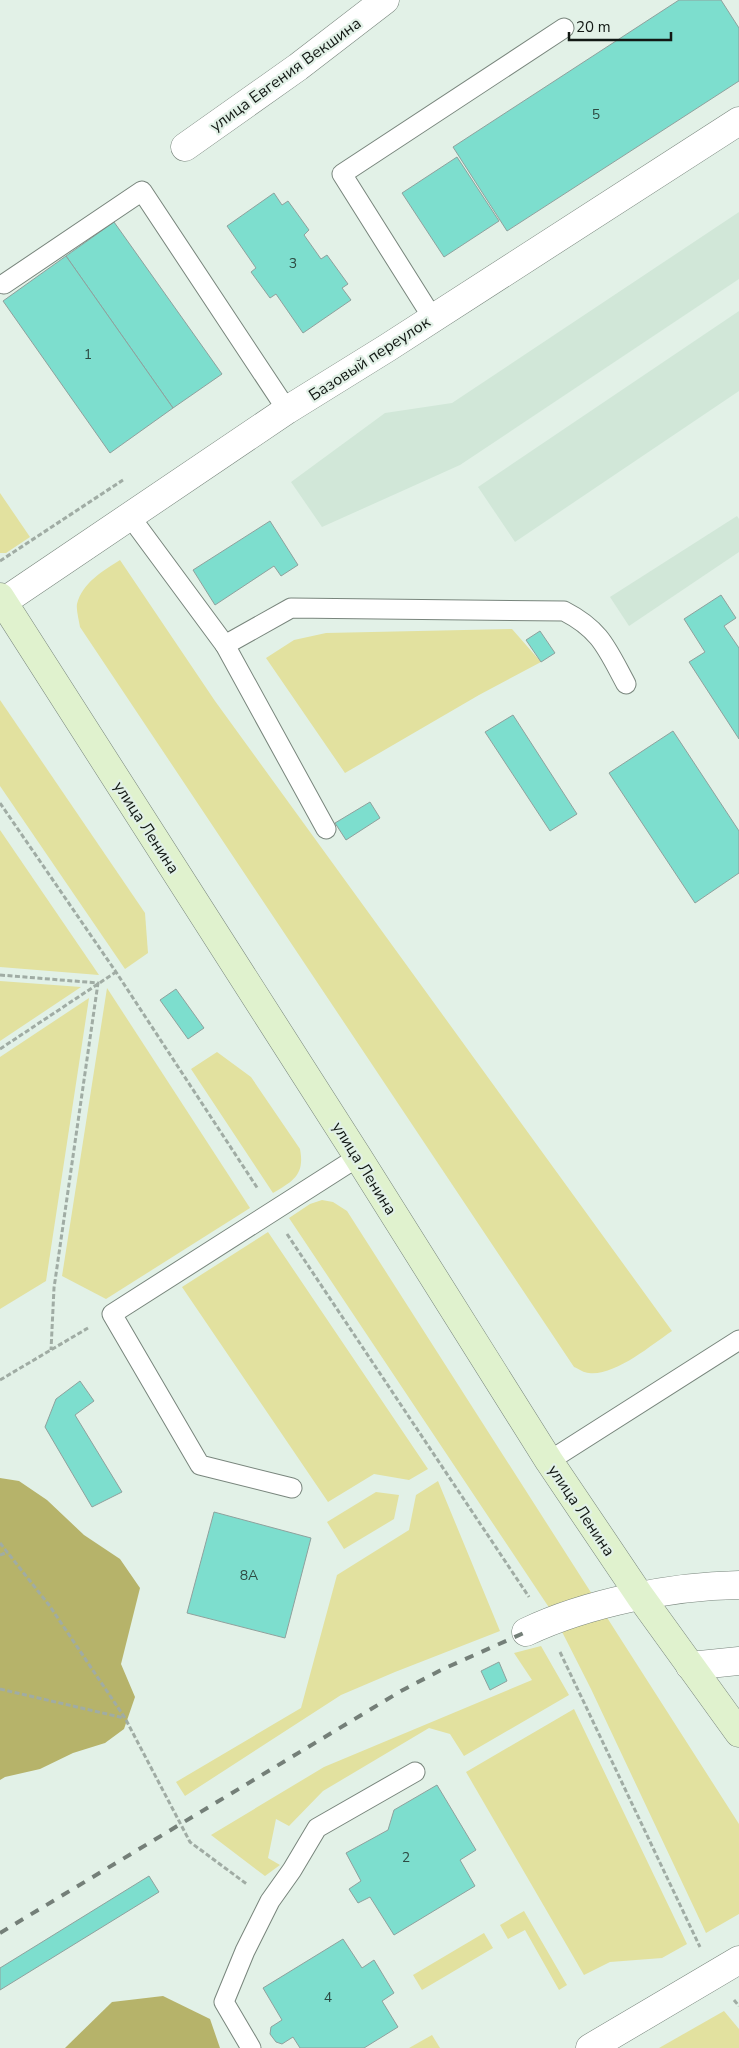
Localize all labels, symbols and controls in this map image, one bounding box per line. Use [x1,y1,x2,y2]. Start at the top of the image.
scale bar [569,10,672,42]
street label: улица Евгения Векшина [206,12,366,137]
text: 20 m [576,17,611,37]
house number: 5 [592,105,600,124]
house number: 3 [289,254,297,273]
street label: Базовый переулок [305,311,435,406]
house number: 1 [84,345,92,364]
street label: улица Ленина [108,777,184,878]
street label: улица Ленина [327,1118,402,1219]
street label: улица Ленина [542,1460,620,1561]
house number: 8А [240,1566,258,1585]
house number: 2 [402,1848,410,1867]
house number: 4 [324,1988,332,2007]

